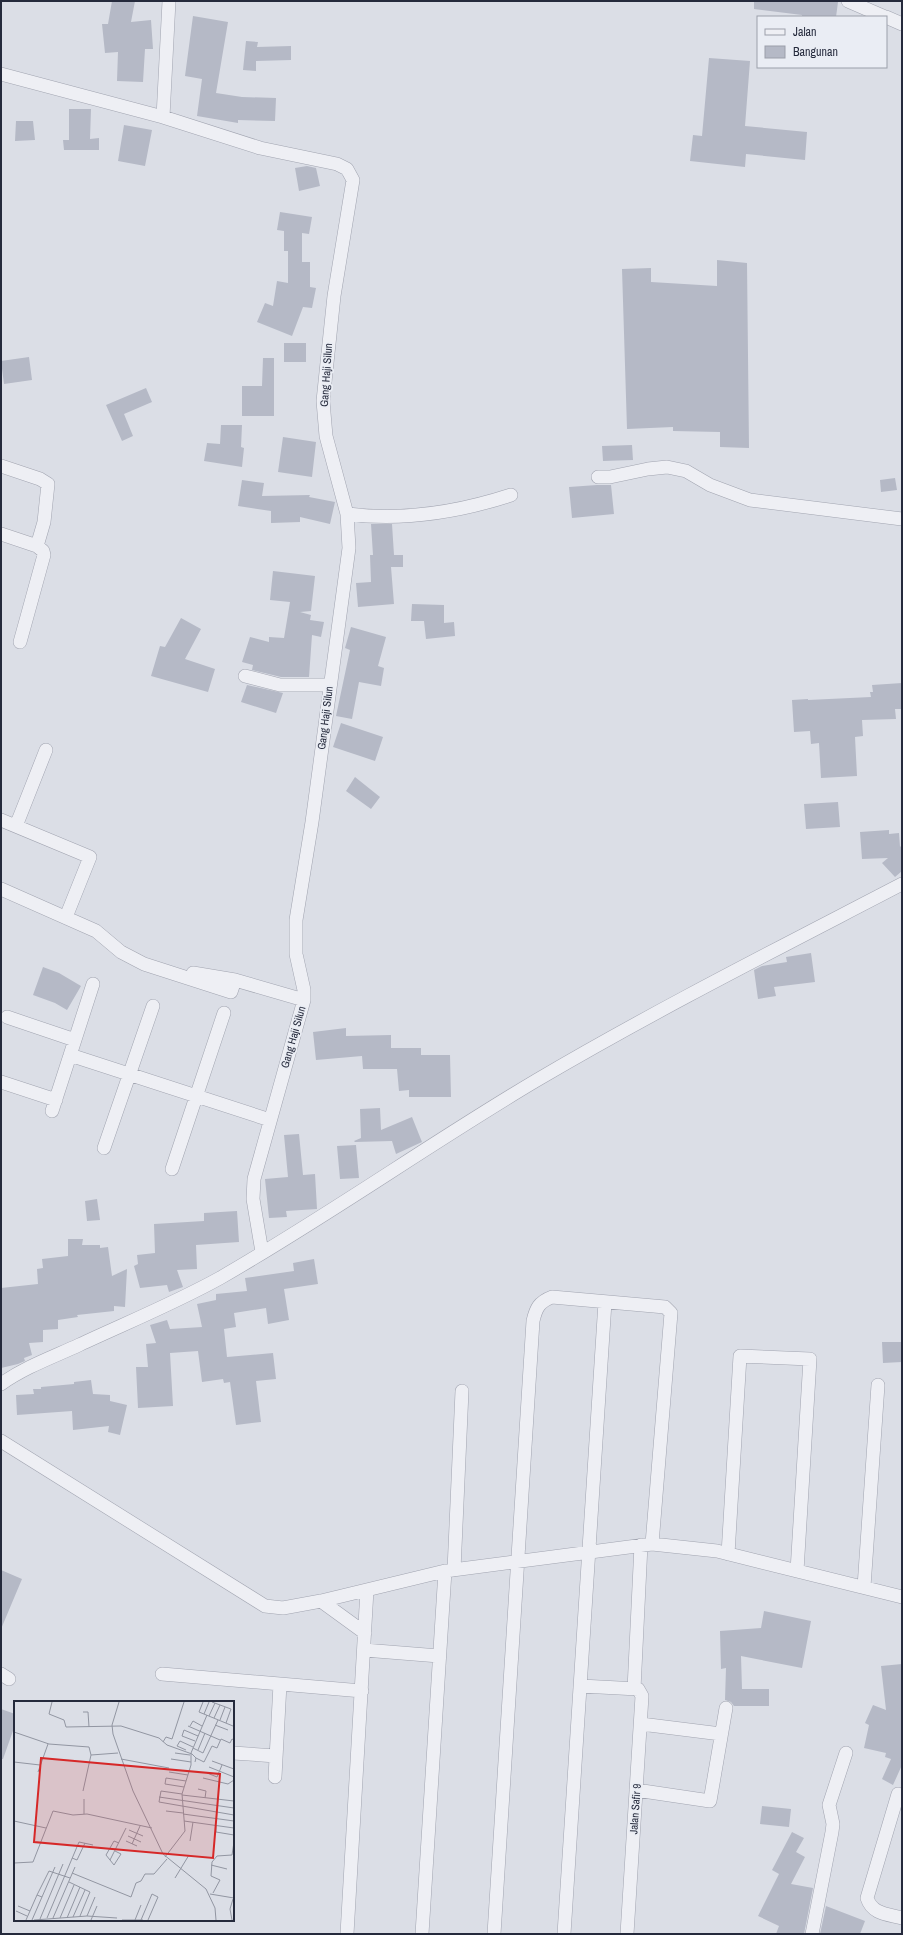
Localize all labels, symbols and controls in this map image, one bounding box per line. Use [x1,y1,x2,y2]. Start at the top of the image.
legend [757,16,887,68]
text: Jalan [793,24,817,40]
text: Bangunan [793,44,838,60]
street label: Gang Haji Silun [317,343,335,407]
street label: Gang Haji Silun [314,686,336,750]
street label: Gang Haji Silun [277,1004,309,1070]
inset map [14,1701,234,1921]
street label: Jalan Safir 9 [626,1783,644,1835]

